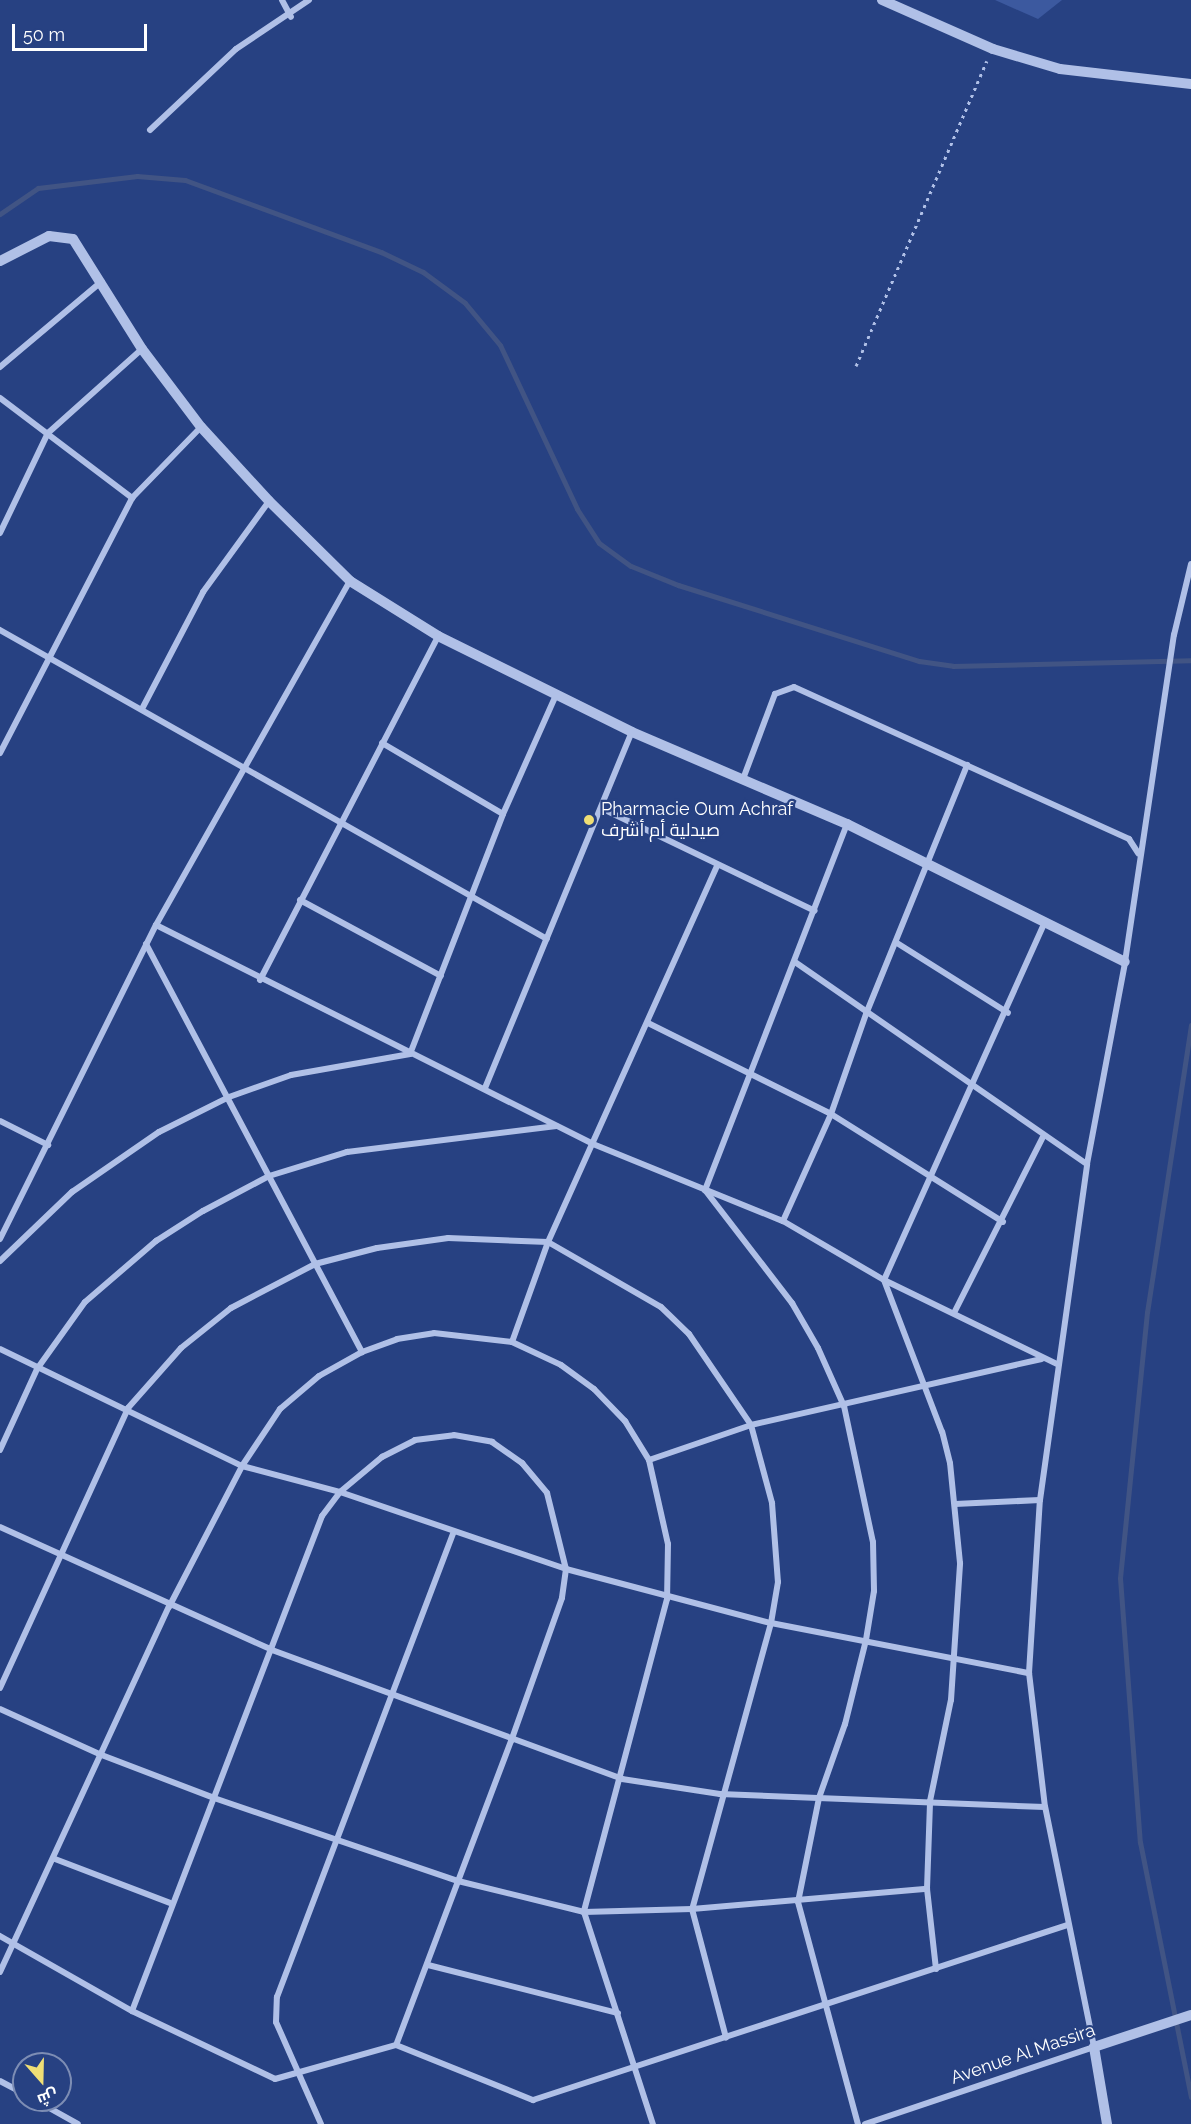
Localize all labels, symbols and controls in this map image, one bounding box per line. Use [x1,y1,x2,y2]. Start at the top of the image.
scale bar [15,12,150,50]
text: 50 m [23,24,65,45]
place label: Pharmacie Oum Achraf صيدلية أم أشرف [601,799,794,842]
marker: Pharmacie Oum Achraf صيدلية أم أشرف [582,813,596,827]
street label: Avenue Al Massira [947,2019,1099,2089]
north arrow [12,2052,72,2112]
text: ش [35,2085,61,2110]

